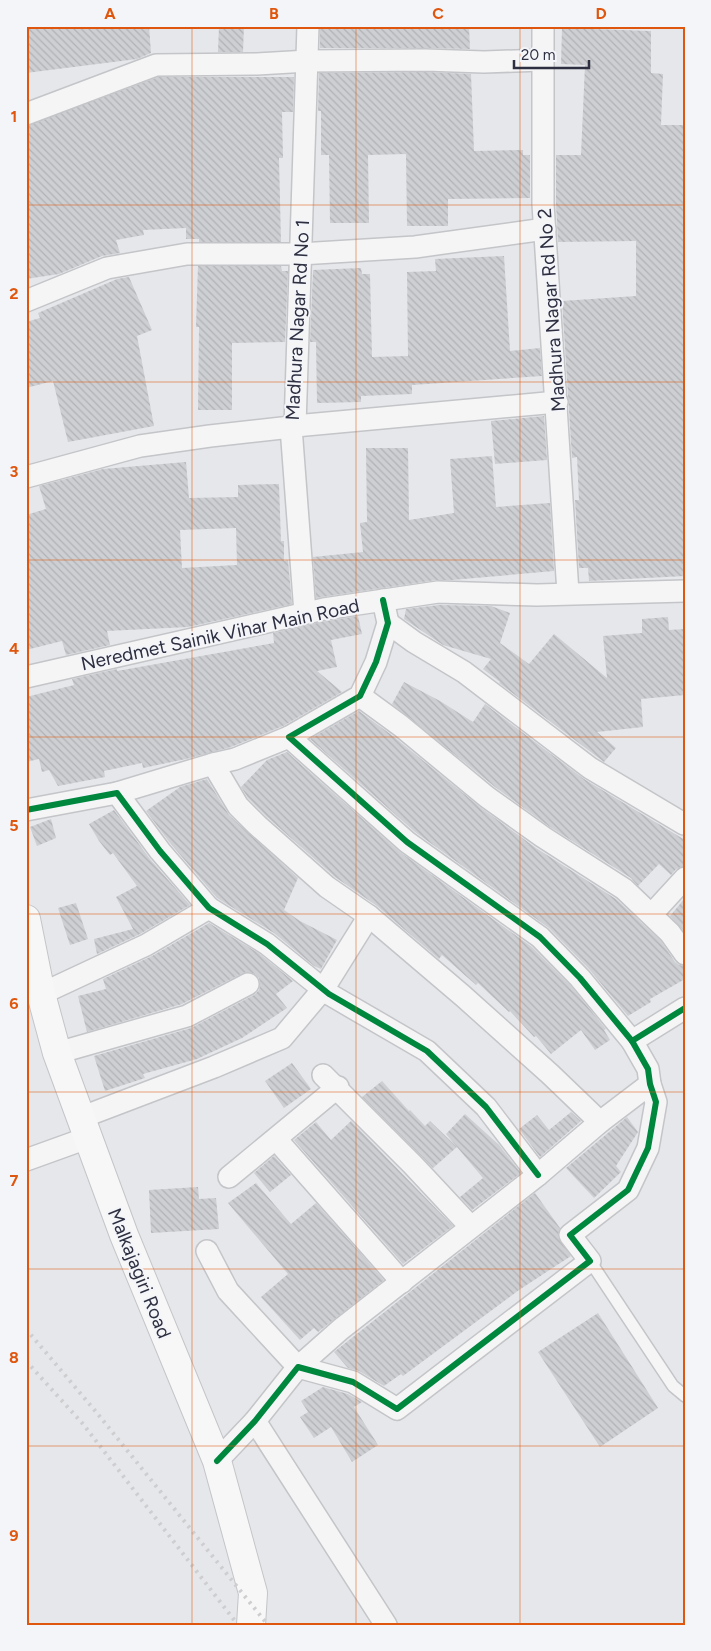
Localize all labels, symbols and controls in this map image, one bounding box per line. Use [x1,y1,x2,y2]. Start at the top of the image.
text: A [104,4,116,23]
text: B [269,4,279,23]
text: C [432,4,444,23]
text: D [595,4,607,23]
scale bar [514,38,588,70]
text: 20 m [521,46,555,64]
text: 1 [11,107,17,126]
street label: Madhura Nagar Rd No 2 [533,207,570,413]
street label: Madhura Nagar Rd No 1 [281,219,314,421]
text: 2 [9,284,19,303]
text: 3 [10,462,19,481]
street label: Neredmet Sainik Vihar Main Road [79,594,362,675]
text: 4 [9,639,19,658]
text: 5 [9,816,19,835]
text: 6 [9,994,19,1013]
text: 7 [10,1171,19,1190]
street label: Malkajagiri Road [103,1205,176,1342]
text: 8 [9,1348,19,1367]
text: 9 [9,1526,19,1545]

